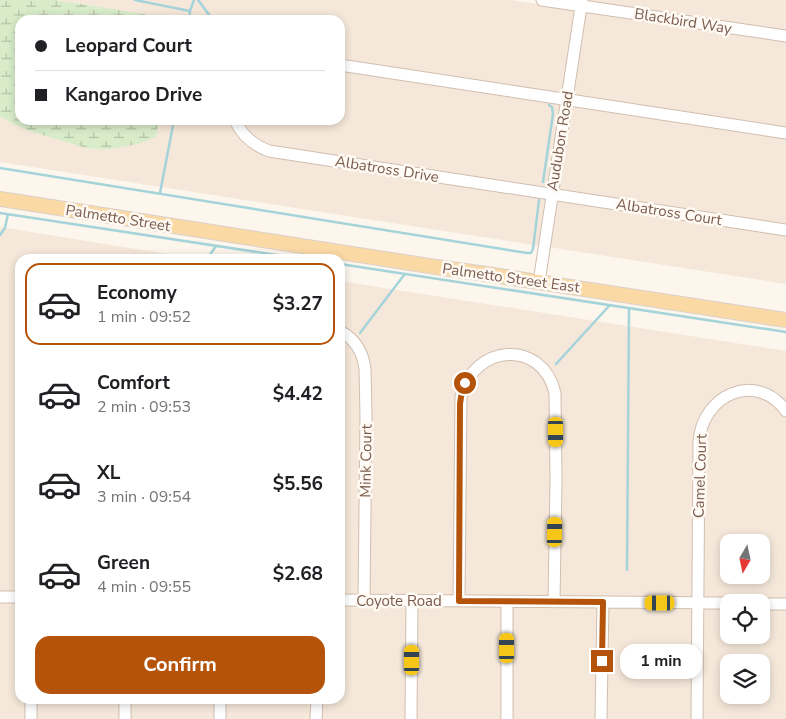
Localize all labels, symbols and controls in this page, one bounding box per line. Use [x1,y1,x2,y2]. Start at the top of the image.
street label: Blackbird Way [633,3,733,39]
text: Leopard Court [65,33,192,59]
text: Kangaroo Drive [65,82,202,108]
street label: Audubon Road [542,90,578,192]
street label: Albatross Drive [334,151,440,187]
street label: Albatross Court [615,194,724,230]
street label: Palmetto Street [64,200,172,236]
street label: Palmetto Street East [441,258,582,298]
text: Economy [97,280,177,306]
icon: car [37,282,82,327]
text: $3.27 [273,291,323,317]
text: 1 min · 09:52 [97,306,191,328]
text: Comfort [97,370,170,396]
icon: car [37,372,82,417]
route start [454,372,476,394]
text: $4.42 [273,381,323,407]
text: 2 min · 09:53 [97,396,191,418]
car [548,417,563,447]
street label: Mink Court [355,423,377,498]
street label: Camel Court [689,433,711,518]
text: XL [97,460,120,486]
icon: car [37,462,82,507]
text: $5.56 [273,471,323,497]
text: 3 min · 09:54 [97,486,191,508]
car [547,517,562,547]
north arrow [720,534,770,584]
map controls [720,534,770,704]
text: Green [97,550,150,576]
icon: car [37,552,82,597]
text: $2.68 [273,561,323,587]
text: 4 min · 09:55 [97,576,191,598]
street label: Coyote Road [356,591,442,611]
button: locate [720,594,770,644]
car [645,596,675,611]
car [499,633,514,663]
button: Confirm [35,636,325,694]
callout: 1 min [620,644,702,678]
car [404,645,419,675]
route end [591,650,613,672]
text: 1 min [640,650,682,672]
button: layers [720,654,770,704]

